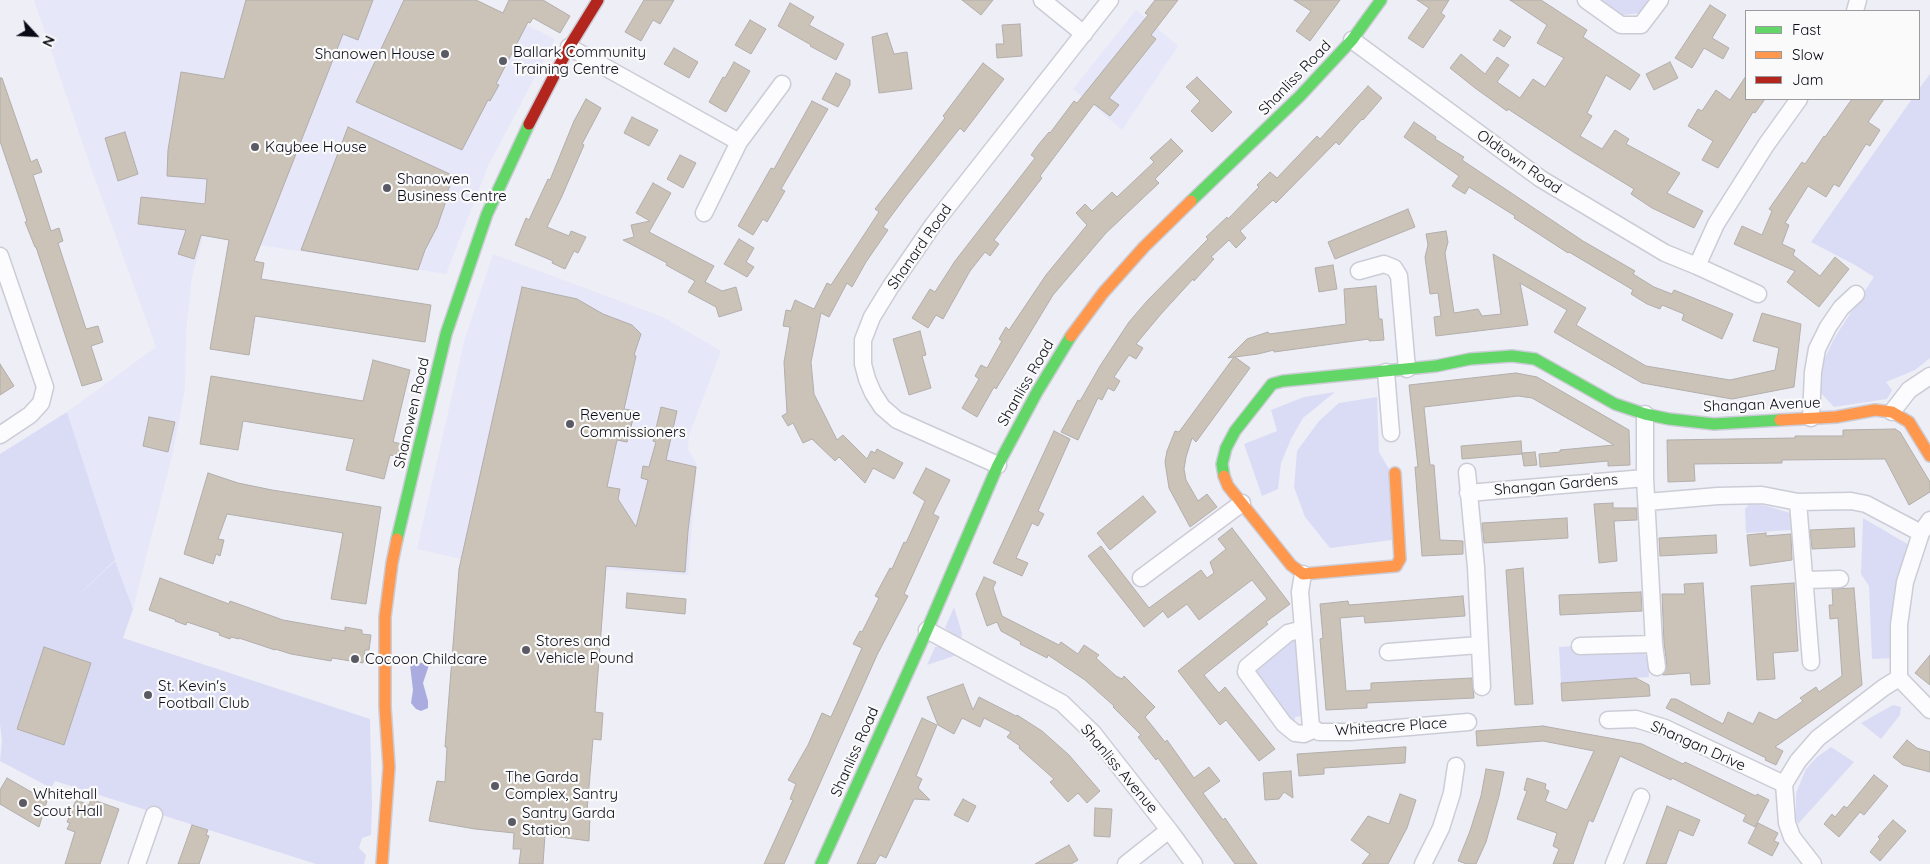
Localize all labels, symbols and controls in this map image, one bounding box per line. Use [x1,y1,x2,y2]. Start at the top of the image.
north arrow [10,10,60,60]
legend [1745,10,1920,100]
text: Fast [1792,20,1821,39]
text: N [38,33,59,50]
street label: Shanliss Road [1255,37,1335,119]
place label: Ballark Community Training Centre [513,43,646,78]
place label: Shanowen House [315,45,435,63]
text: Slow [1792,45,1824,64]
marker: Shanowen House [439,48,451,60]
marker: Ballark Community Training Centre [497,55,509,67]
text: Jam [1792,70,1823,89]
street label: Oldtown Road [1473,126,1565,198]
place label: Kaybee House [265,138,367,156]
marker: Kaybee House [249,141,261,153]
place label: Shanowen Business Centre [397,170,507,205]
marker: Shanowen Business Centre [381,182,393,194]
street label: Shanard Road [884,201,956,293]
street label: Shanliss Road [994,337,1058,429]
street label: Shanowen Road [390,356,434,470]
street label: Shangan Avenue [1703,394,1821,416]
place label: Revenue Commissioners [580,406,686,441]
marker: Revenue Commissioners [564,418,576,430]
street label: Shangan Gardens [1493,471,1619,499]
place label: Stores and Vehicle Pound [536,632,634,667]
marker: Stores and Vehicle Pound [520,644,532,656]
place label: Cocoon Childcare [365,650,487,668]
marker: Cocoon Childcare [349,653,361,665]
place label: St. Kevin's Football Club [158,677,249,712]
marker: St. Kevin's Football Club [142,689,154,701]
street label: Shanliss Road [827,704,883,800]
street label: Whiteacre Place [1334,714,1448,740]
street label: Shangan Drive [1648,717,1748,775]
street label: Shanliss Avenue [1076,721,1162,817]
place label: The Garda Complex, Santry [505,768,618,803]
marker: The Garda Complex, Santry [489,780,501,792]
place label: Whitehall Scout Hall [33,785,103,820]
marker: Whitehall Scout Hall [17,797,29,809]
place label: Santry Garda Station [522,804,615,839]
marker: Santry Garda Station [506,816,518,828]

